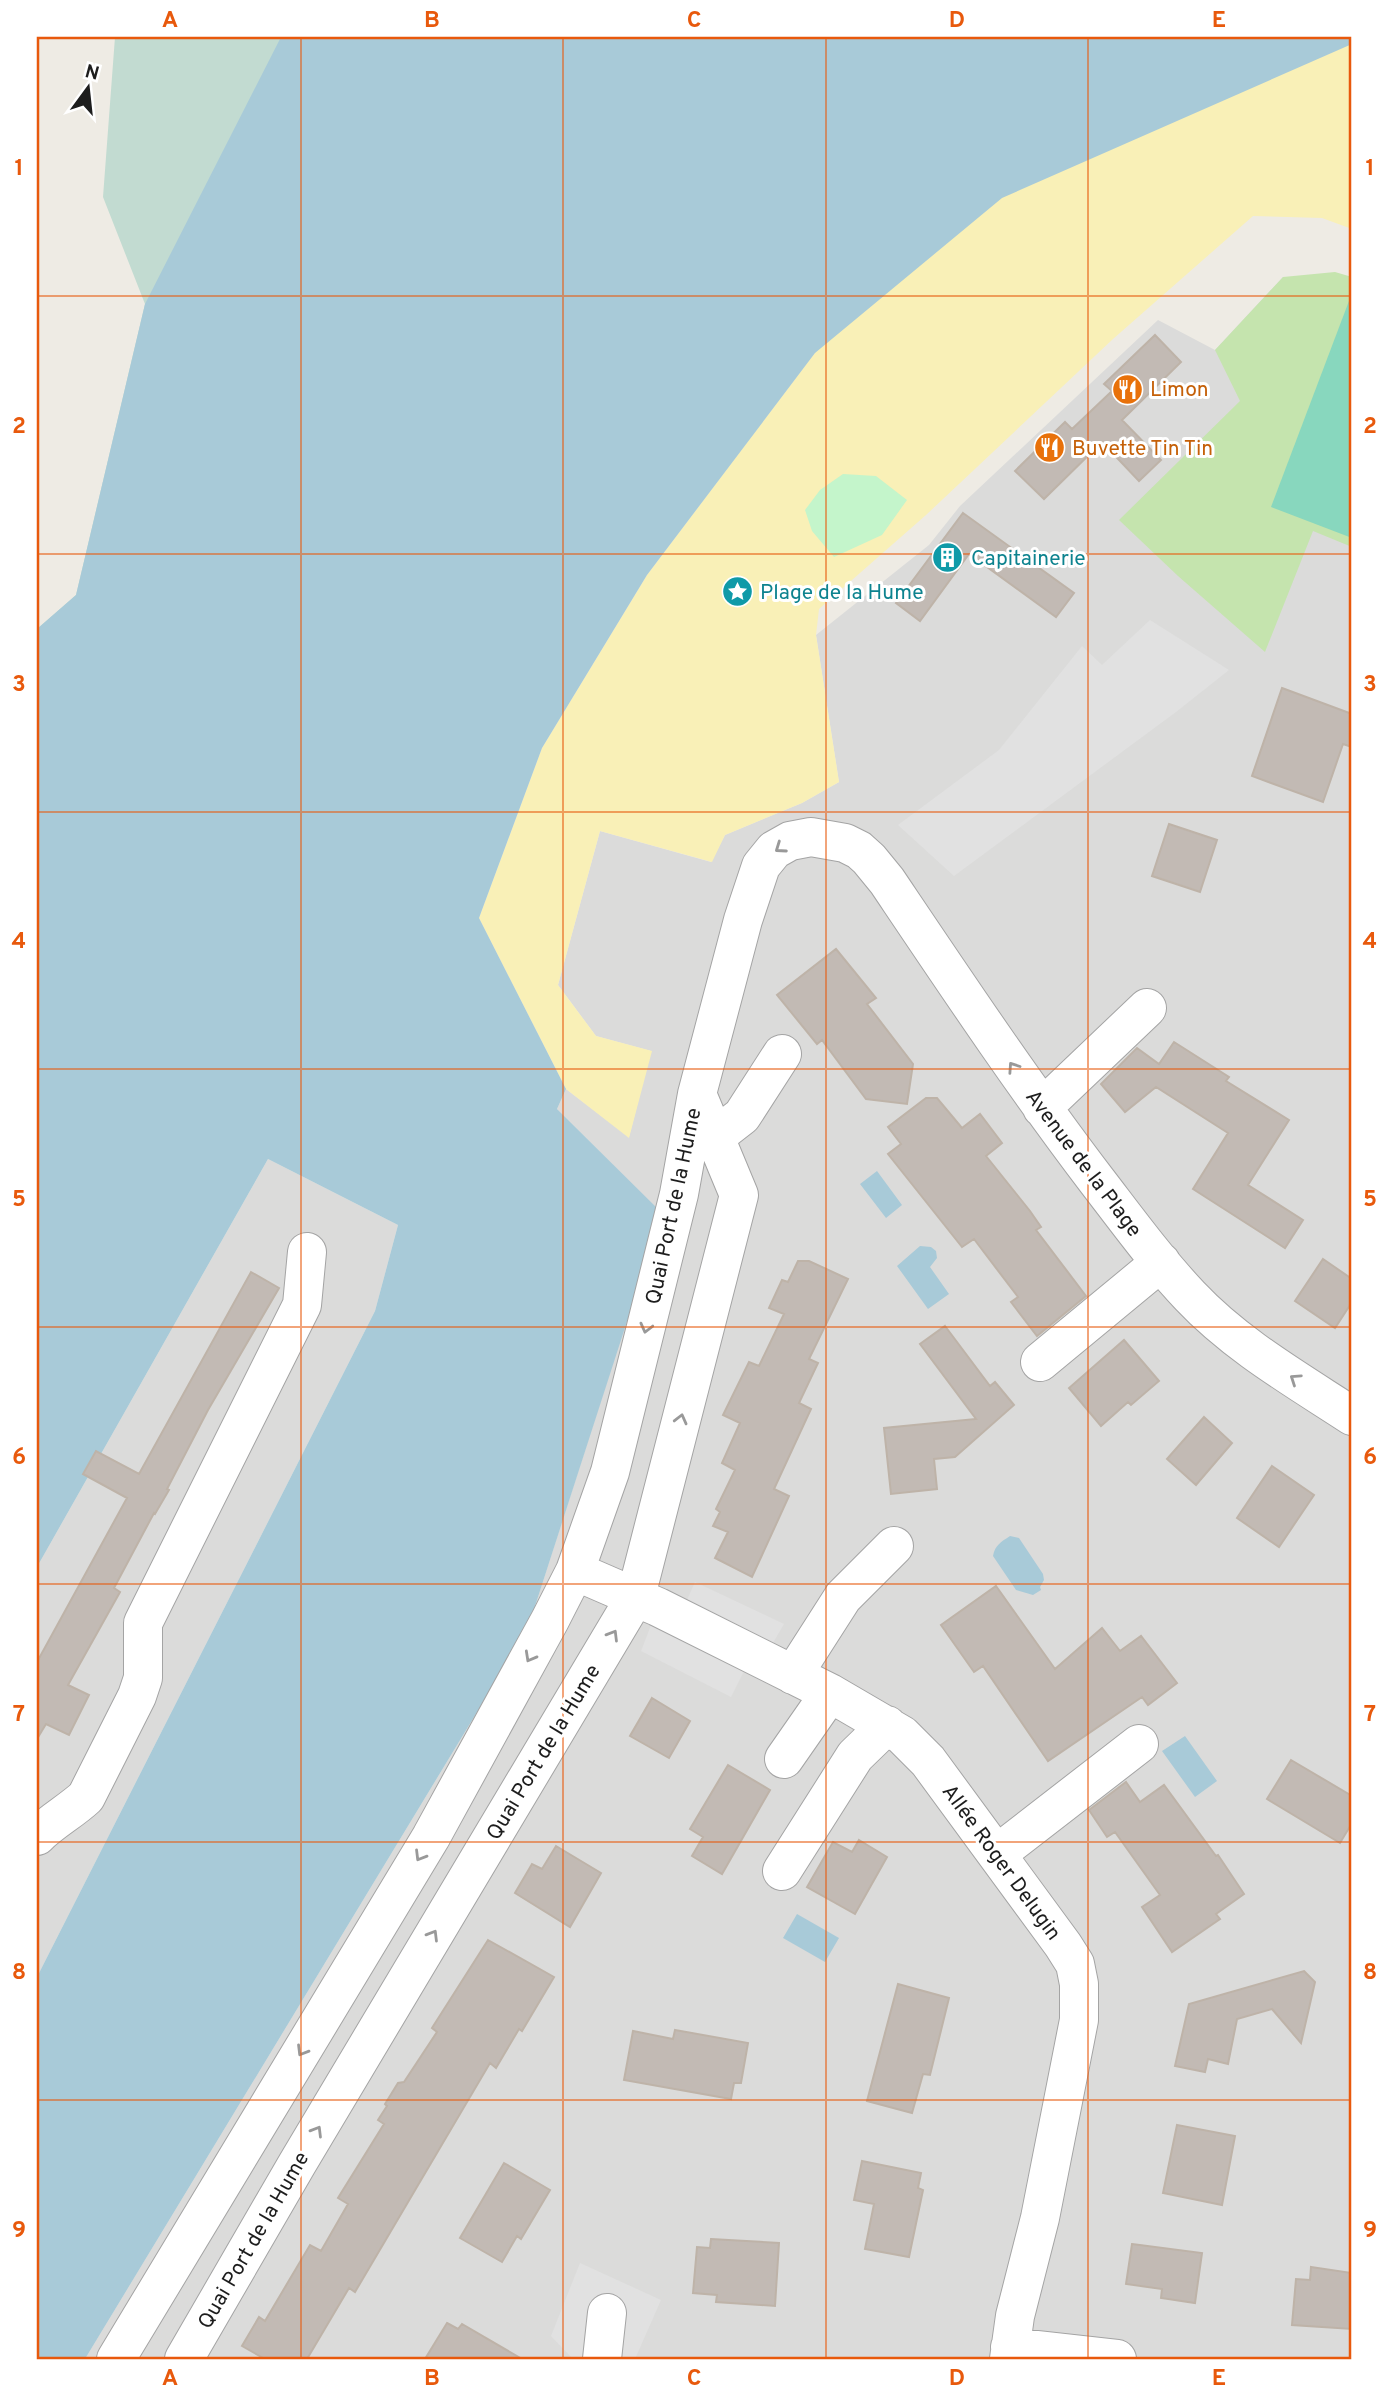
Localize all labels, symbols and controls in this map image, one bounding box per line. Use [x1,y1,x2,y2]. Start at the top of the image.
text: A [162,7,178,36]
text: B [424,7,440,36]
text: C [687,7,701,36]
text: D [949,7,965,36]
text: E [1212,7,1226,36]
north arrow [52,52,122,122]
text: N [82,60,102,87]
text: 1 [14,155,24,184]
text: 1 [1365,155,1375,184]
restaurant icon: Limon [1110,372,1144,406]
place label: Limon [1150,377,1209,404]
text: 2 [12,413,26,442]
text: 2 [1363,413,1377,442]
restaurant icon: Buvette Tin Tin [1032,431,1066,465]
place label: Buvette Tin Tin [1072,436,1213,463]
building icon: Capitainerie [931,541,965,575]
place label: Capitainerie [971,546,1086,573]
place icon: Plage de la Hume [720,575,754,609]
place label: Plage de la Hume [760,580,924,607]
text: 3 [12,671,26,700]
text: 3 [1363,671,1377,700]
one-way arrow [775,840,788,852]
text: 4 [12,928,26,957]
text: 4 [1363,928,1377,957]
one-way arrow [1009,1062,1021,1075]
street label: Avenue de la Plage [1019,1085,1147,1243]
street label: Quai Port de la Hume [640,1105,709,1307]
text: 5 [12,1186,26,1215]
text: 5 [1363,1186,1377,1215]
one-way arrow [640,1322,654,1334]
one-way arrow [1290,1374,1303,1387]
one-way arrow [673,1413,687,1425]
text: 6 [12,1444,26,1473]
text: 6 [1363,1444,1377,1473]
one-way arrow [604,1629,617,1642]
one-way arrow [525,1649,538,1662]
street label: Quai Port de la Hume [481,1660,607,1846]
text: 7 [13,1701,25,1730]
text: 7 [1364,1701,1376,1730]
street label: Allée Roger Delugin [935,1780,1066,1946]
one-way arrow [415,1848,428,1861]
one-way arrow [425,1930,438,1943]
text: 8 [12,1959,26,1988]
text: 8 [1363,1959,1377,1988]
one-way arrow [298,2043,311,2056]
one-way arrow [308,2125,321,2138]
street label: Quai Port de la Hume [192,2147,316,2334]
text: 9 [12,2217,26,2246]
text: 9 [1363,2217,1377,2246]
text: A [162,2365,178,2394]
text: B [424,2365,440,2394]
text: C [687,2365,701,2394]
text: D [949,2365,965,2394]
text: E [1212,2365,1226,2394]

